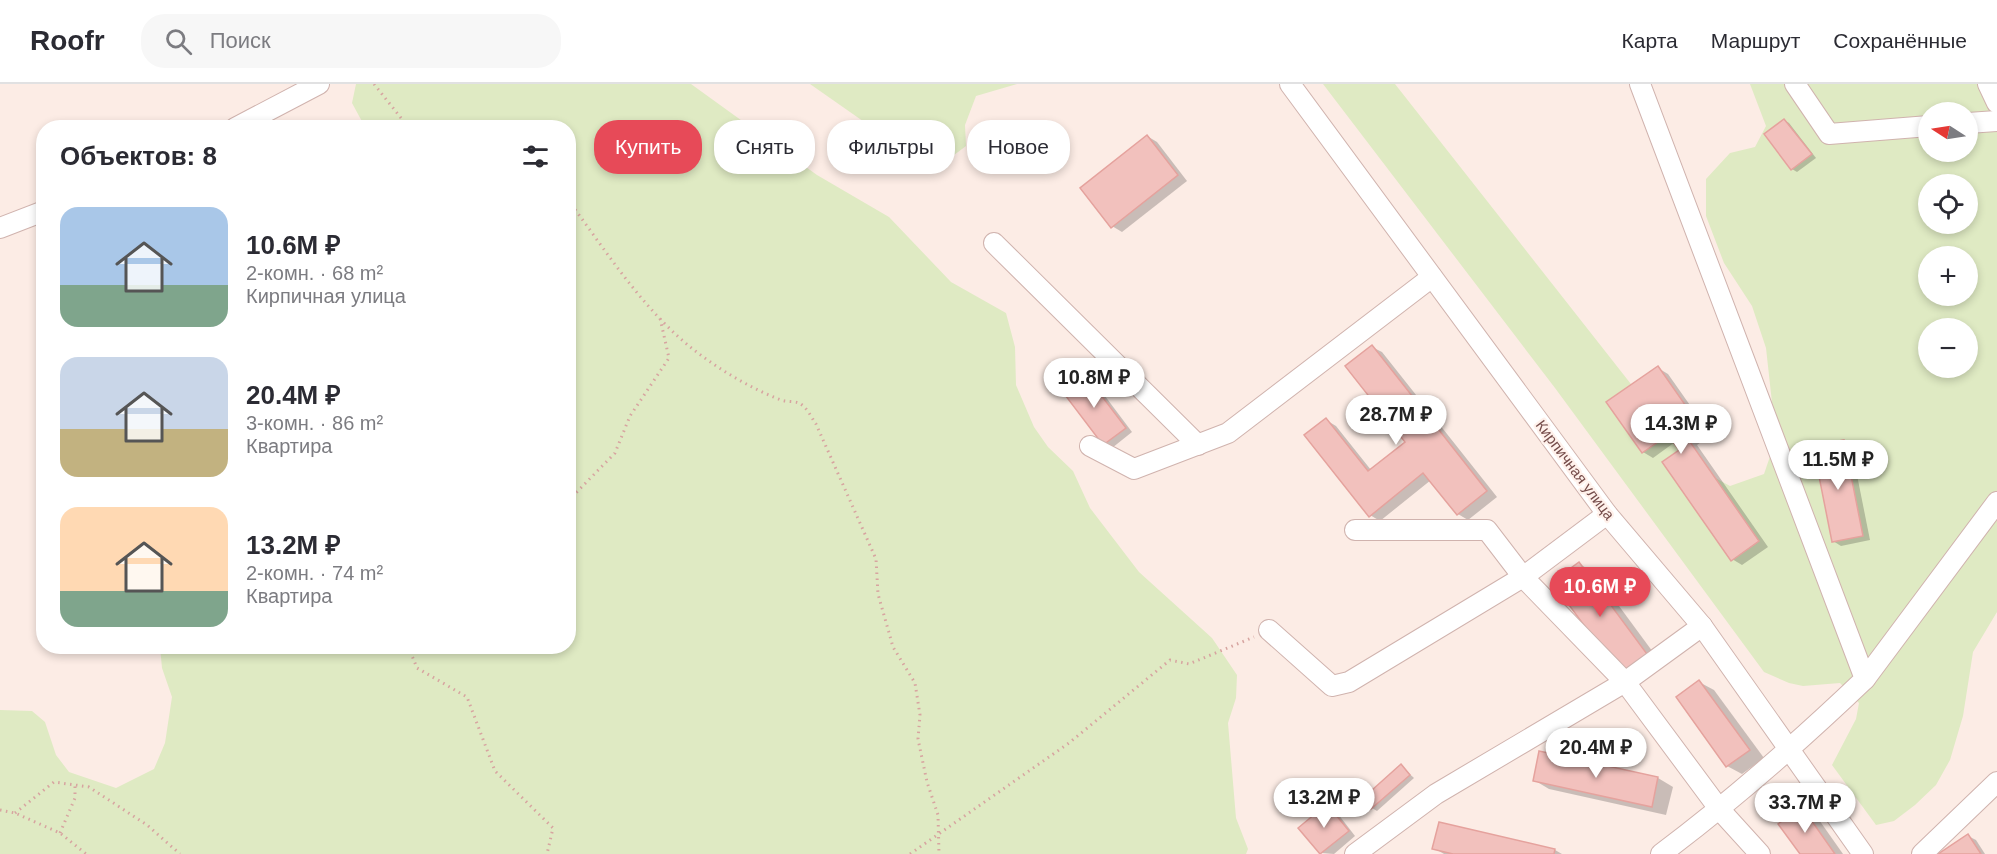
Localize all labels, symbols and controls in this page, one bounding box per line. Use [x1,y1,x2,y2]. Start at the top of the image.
search box [141,14,561,68]
text: Roofr [30,25,105,56]
icon: search [162,25,195,58]
text: Поиск [210,28,271,53]
text: Карта [1622,29,1678,52]
text: Маршрут [1711,29,1800,52]
text: Сохранённые [1833,29,1967,52]
north arrow [1918,102,1978,162]
map controls [1918,102,1978,378]
chip: Купить [594,120,702,174]
chip: Снять [714,120,815,174]
chip: Фильтры [827,120,955,174]
chip: Новое [967,120,1070,174]
icon: filters [519,140,552,173]
text: Объектов: 8 [60,141,217,171]
button: locate [1918,174,1978,234]
text: 10.6M ₽ [246,230,341,260]
icon: home [108,231,180,303]
button: + [1918,246,1978,306]
text: 2-комн. · 68 m² [246,262,383,284]
text: Кирпичная улица [246,285,406,307]
button: − [1918,318,1978,378]
pin: 10.8M ₽ [1039,358,1149,409]
text: 10.8M ₽ [1058,366,1130,388]
text: 20.4M ₽ [246,380,341,410]
icon: home [108,381,180,453]
pin: 28.7M ₽ [1341,395,1451,446]
text: 28.7M ₽ [1360,403,1432,425]
pin: 14.3M ₽ [1626,404,1736,455]
text: 3-комн. · 86 m² [246,412,383,434]
text: 14.3M ₽ [1645,412,1717,434]
street label: Кирпичная улица [1533,417,1619,523]
text: Квартира [246,435,332,457]
pin: 11.5M ₽ [1783,440,1893,491]
text: 11.5M ₽ [1802,448,1874,470]
text: 13.2M ₽ [246,530,341,560]
icon: home [108,531,180,603]
text: 2-комн. · 74 m² [246,562,383,584]
pin: 10.6M ₽ [1545,567,1655,618]
text: 10.6M ₽ [1564,575,1636,597]
text: Квартира [246,585,332,607]
pin: 20.4M ₽ [1541,728,1651,779]
text: 20.4M ₽ [1560,736,1632,758]
pin: 13.2M ₽ [1269,778,1379,829]
pin: 33.7M ₽ [1750,783,1860,834]
text: 13.2M ₽ [1288,786,1360,808]
text: 33.7M ₽ [1769,791,1841,813]

